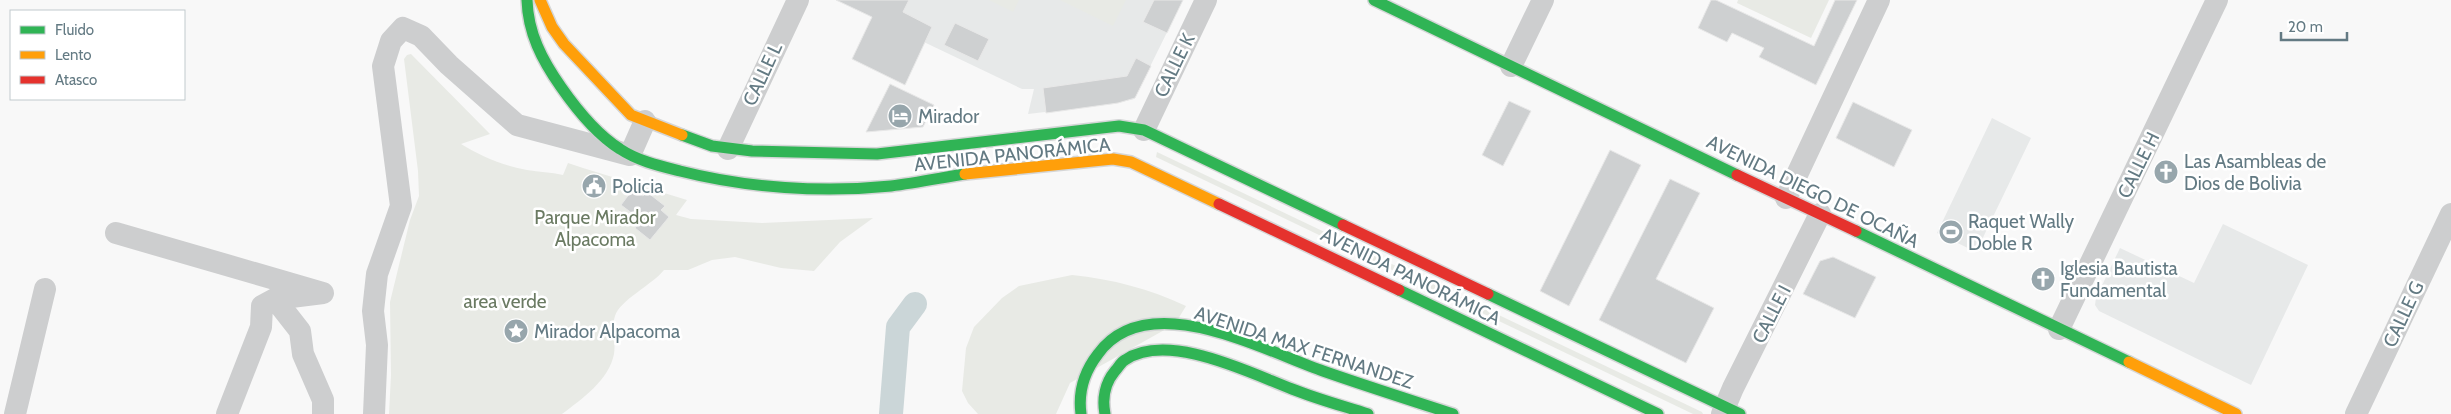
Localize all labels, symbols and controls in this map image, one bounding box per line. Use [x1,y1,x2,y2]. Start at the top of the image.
legend [10,10,185,100]
scale bar [2281,10,2347,42]
text: 20 m [2288,18,2323,36]
text: Fluido [55,21,94,39]
street label: CALLE K [1149,29,1200,101]
street label: CALLE L [738,39,787,109]
text: Lento [55,46,92,64]
text: Atasco [55,71,97,89]
hotel icon: Mirador [887,103,913,129]
place label: Mirador [918,105,979,128]
street label: CALLE H [2113,128,2164,202]
street label: AVENIDA DIEGO DE OCAÑA [1703,129,1923,253]
street label: AVENIDA PANORÁMICA [913,132,1112,176]
place label: Las Asambleas de Dios de Bolivia [2184,150,2327,195]
church icon: Las Asambleas de Dios de Bolivia [2153,159,2179,185]
public building icon: Policia [581,173,607,199]
place label: Policia [612,175,663,198]
park label: Parque Mirador Alpacoma [534,206,656,251]
place label: Raquet Wally Doble R [1968,210,2075,255]
sports icon: Raquet Wally Doble R [1938,219,1964,245]
street label: AVENIDA PANORÁMICA [1317,222,1505,330]
place label: Iglesia Bautista Fundamental [2060,257,2178,302]
church icon: Iglesia Bautista Fundamental [2030,266,2056,292]
street label: CALLE G [2378,278,2429,351]
street label: CALLE I [1747,281,1796,347]
park label: area verde [464,290,547,313]
street label: AVENIDA MAX FERNANDEZ [1192,301,1417,394]
place icon: Mirador Alpacoma [503,318,529,344]
place label: Mirador Alpacoma [534,320,680,343]

